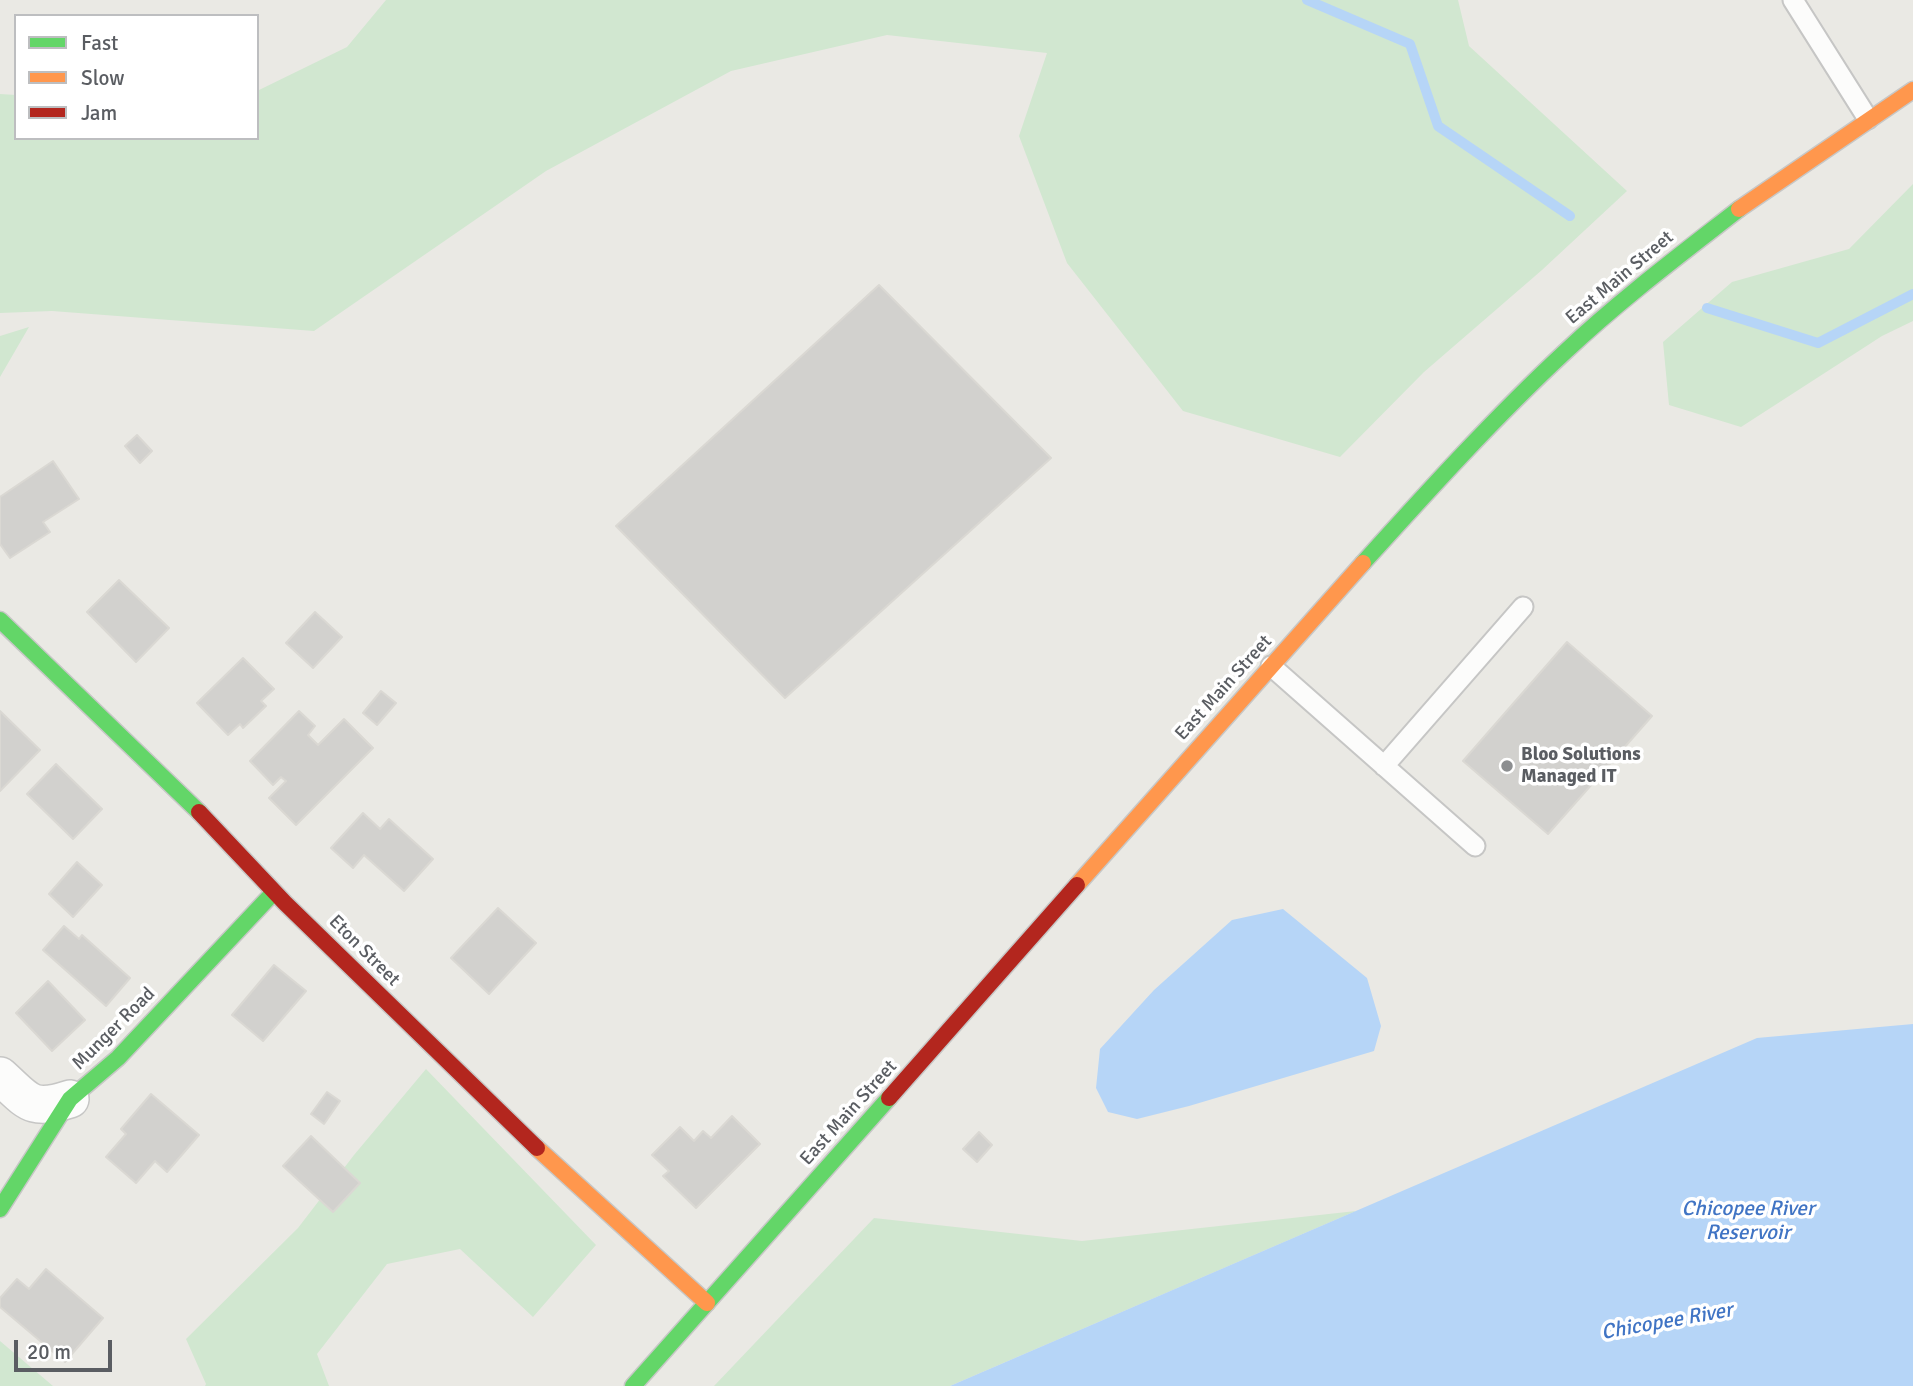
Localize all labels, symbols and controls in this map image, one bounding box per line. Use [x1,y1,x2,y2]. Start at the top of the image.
legend [14,14,259,140]
text: Fast [81,30,118,56]
text: Slow [81,65,125,91]
text: Jam [81,100,117,126]
street label: East Main Street [1562,226,1678,330]
street label: East Main Street [1171,631,1277,745]
place label: Bloo Solutions Managed IT [1521,744,1641,788]
marker: Bloo Solutions Managed IT [1499,758,1515,774]
street label: Eton Street [324,911,404,991]
street label: Munger Road [68,983,160,1075]
street label: East Main Street [796,1056,902,1170]
water label: Chicopee River Reservoir [1682,1196,1814,1246]
water label: Chicopee River [1599,1298,1735,1346]
scale bar [18,1326,116,1370]
text: 20 m [27,1339,71,1365]

